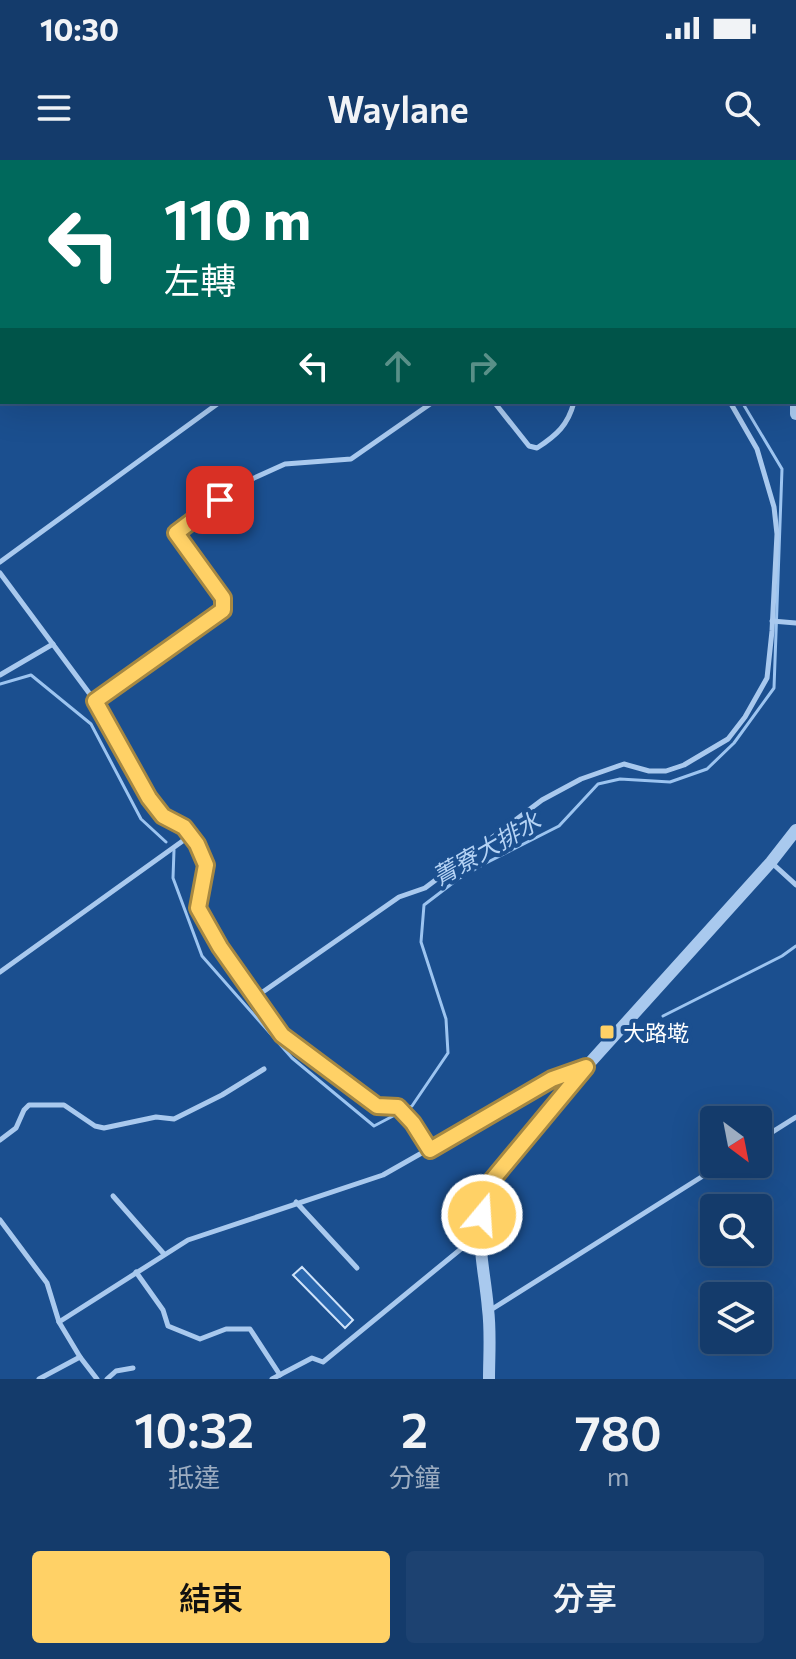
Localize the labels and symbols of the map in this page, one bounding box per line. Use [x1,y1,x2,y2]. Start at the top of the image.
pin [186,466,254,534]
water label: 菁寮大排水 [427,805,546,891]
place label: 大路墘 [623,1019,689,1046]
marker: 大路墘 [598,1023,616,1041]
north arrow [700,1106,772,1178]
position arrow [440,1173,524,1257]

